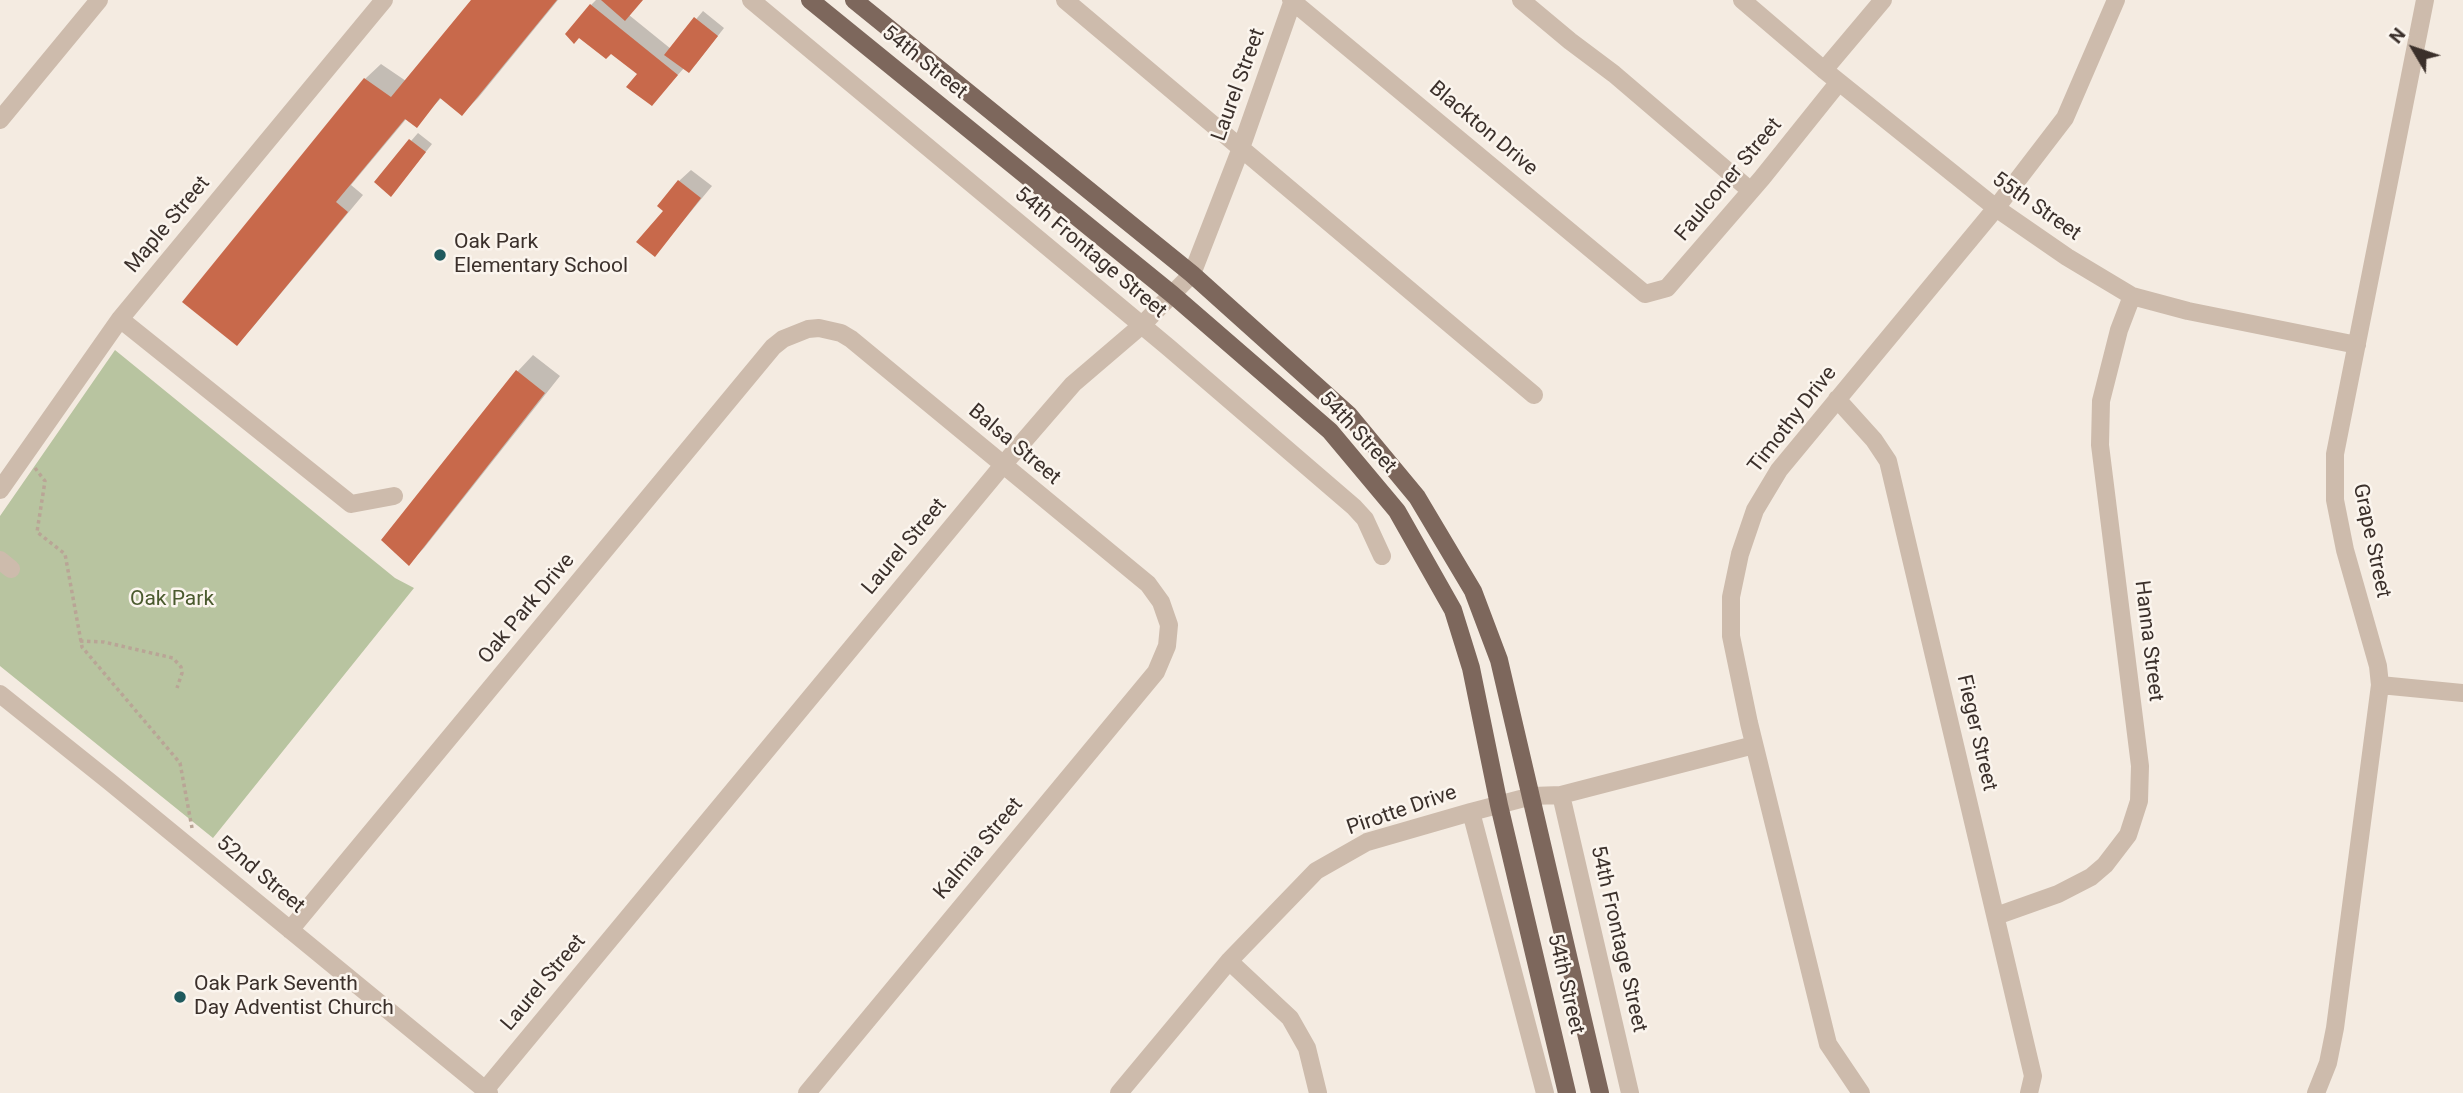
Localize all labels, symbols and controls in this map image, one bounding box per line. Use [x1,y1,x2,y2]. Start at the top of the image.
north arrow [2379,14,2449,84]
street label: 54th Street [876,21,972,105]
text: N [2384,23,2410,48]
street label: Laurel Street [1207,25,1271,145]
street label: Blackton Drive [1424,76,1542,182]
street label: Faulconer Street [1670,113,1788,247]
street label: 55th Street [1987,167,2085,247]
street label: Maple Street [120,172,216,278]
street label: 54th Frontage Street [1009,182,1171,324]
place label: Oak Park Elementary School [454,230,628,280]
marker: Oak Park Elementary School [432,247,448,263]
street label: Timothy Drive [1743,361,1843,479]
street label: 54th Street [1313,387,1401,479]
street label: Balsa Street [963,399,1065,491]
street label: Grape Street [2347,482,2395,600]
street label: Laurel Street [857,494,953,600]
street label: Oak Park Drive [474,549,580,669]
street label: Hanna Street [2128,579,2168,703]
park label: Oak Park [130,587,214,613]
street label: Fieger Street [1950,672,2002,794]
street label: Pirotte Drive [1344,780,1460,842]
street label: Kalmia Street [929,793,1029,905]
street label: 52nd Street [211,831,309,919]
street label: 54th Frontage Street [1584,843,1652,1035]
street label: Laurel Street [496,930,592,1036]
street label: 54th Street [1541,931,1589,1037]
place label: Oak Park Seventh Day Adventist Church [194,972,394,1022]
marker: Oak Park Seventh Day Adventist Church [172,989,188,1005]

